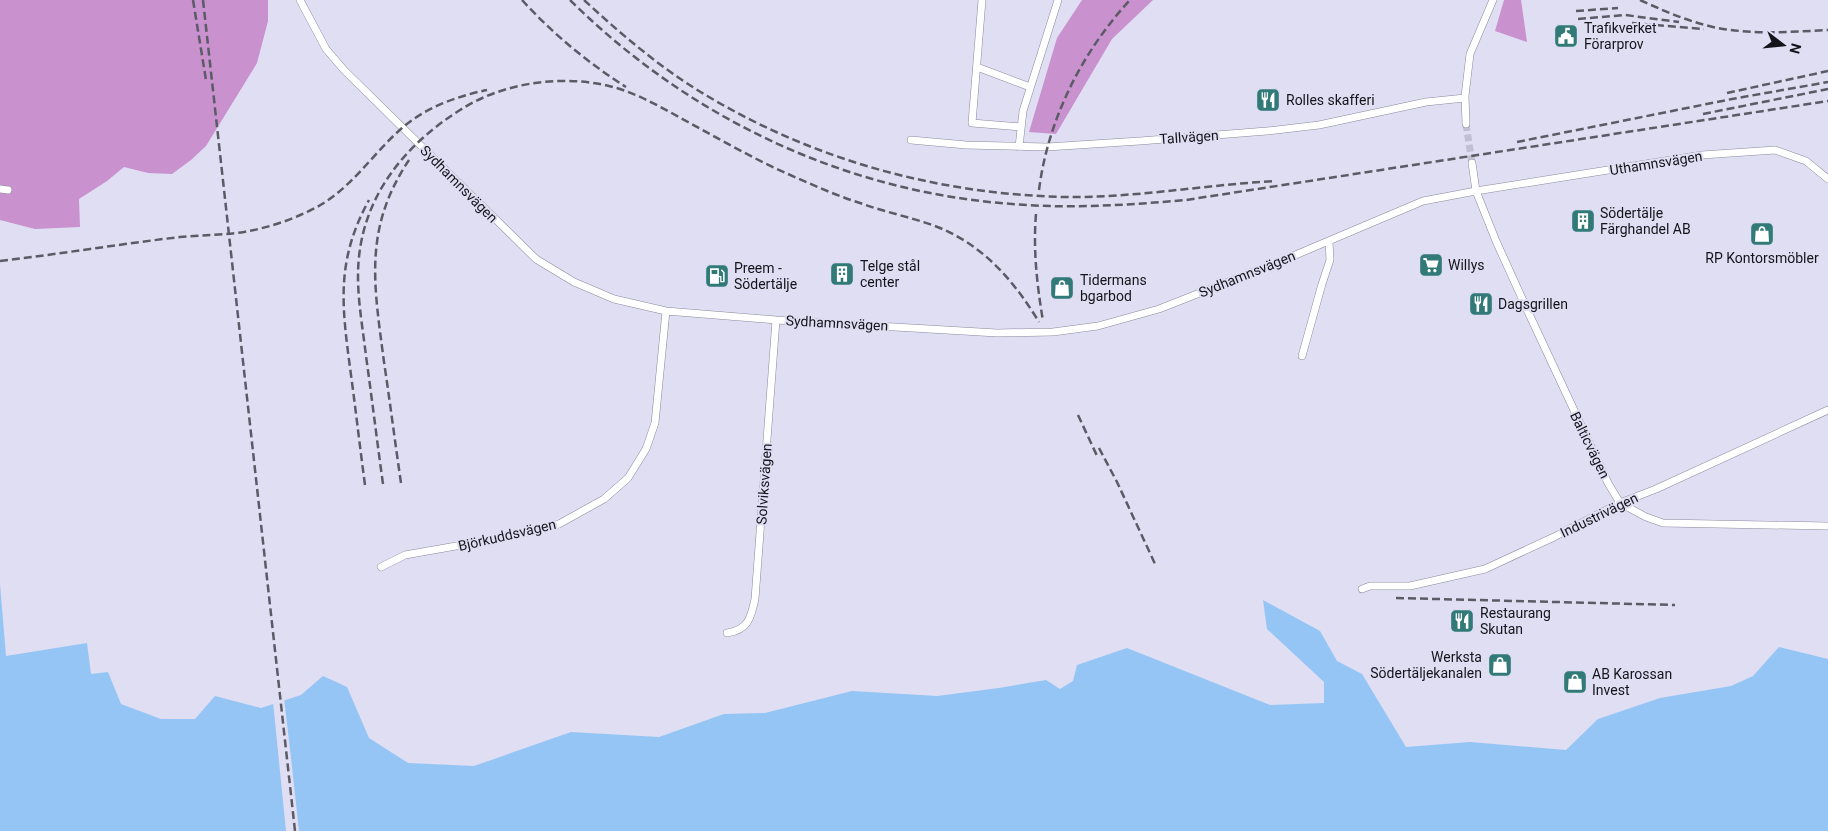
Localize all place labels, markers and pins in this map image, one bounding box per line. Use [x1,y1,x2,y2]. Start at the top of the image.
place label: Trafikverket Förarprov [1584,20,1657,52]
public building icon: Trafikverket Förarprov [1553,23,1579,49]
restaurant icon: Rolles skafferi [1255,87,1281,113]
place label: Rolles skafferi [1286,92,1375,108]
place label: Södertälje Färghandel AB [1600,205,1691,237]
building icon: Södertälje Färghandel AB [1570,208,1596,234]
shop icon: RP Kontorsmöbler [1749,221,1775,247]
place label: RP Kontorsmöbler [1705,250,1819,266]
supermarket icon: Willys [1418,252,1444,278]
place label: Willys [1448,257,1484,273]
place label: Telge stål center [860,258,920,290]
place label: Preem - Södertälje [734,260,797,292]
building icon: Telge stål center [829,261,855,287]
fuel station icon: Preem - Södertälje [704,263,730,289]
place label: Tidermans bgarbod [1080,272,1147,304]
shop icon: Tidermans bgarbod [1049,275,1075,301]
restaurant icon: Dagsgrillen [1468,291,1494,317]
place label: Dagsgrillen [1498,296,1568,312]
place label: Restaurang Skutan [1480,605,1551,637]
restaurant icon: Restaurang Skutan [1449,608,1475,634]
place label: Werksta Södertäljekanalen [1370,649,1482,681]
shop icon: Werksta Södertäljekanalen [1487,652,1513,678]
place label: AB Karossan Invest [1592,666,1672,698]
shop icon: AB Karossan Invest [1562,669,1588,695]

